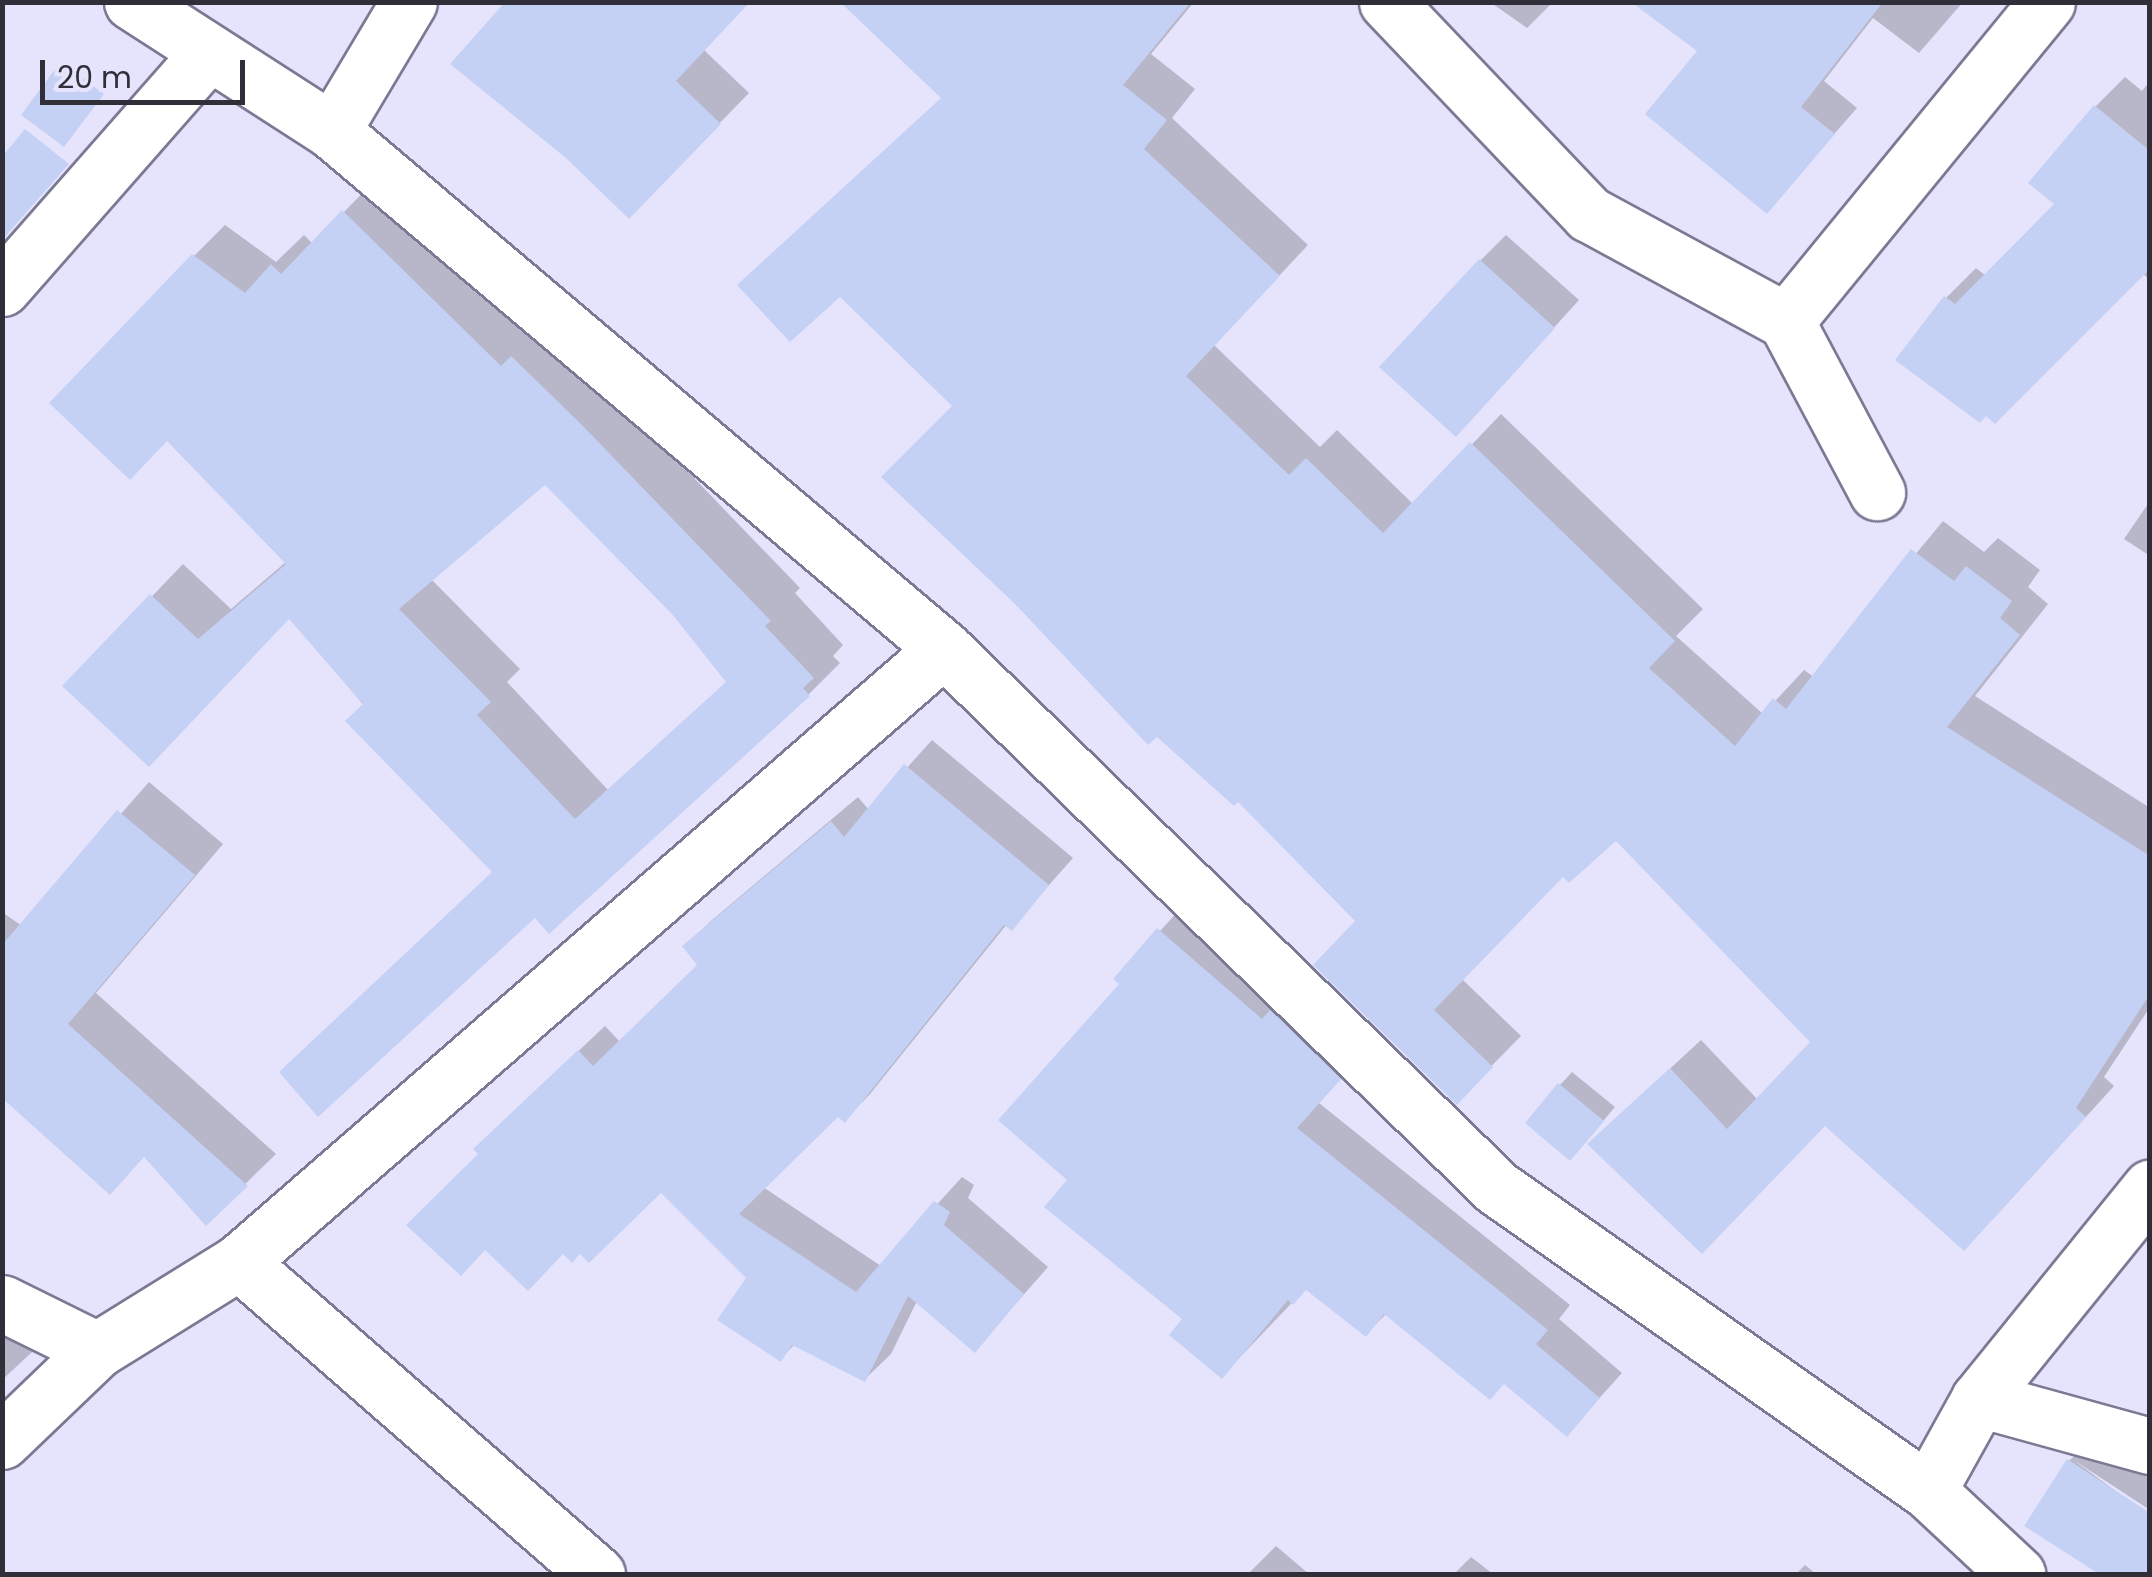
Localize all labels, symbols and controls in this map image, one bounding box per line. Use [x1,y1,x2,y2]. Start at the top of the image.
scale bar [45,40,250,102]
text: 20 m [57,56,132,99]

